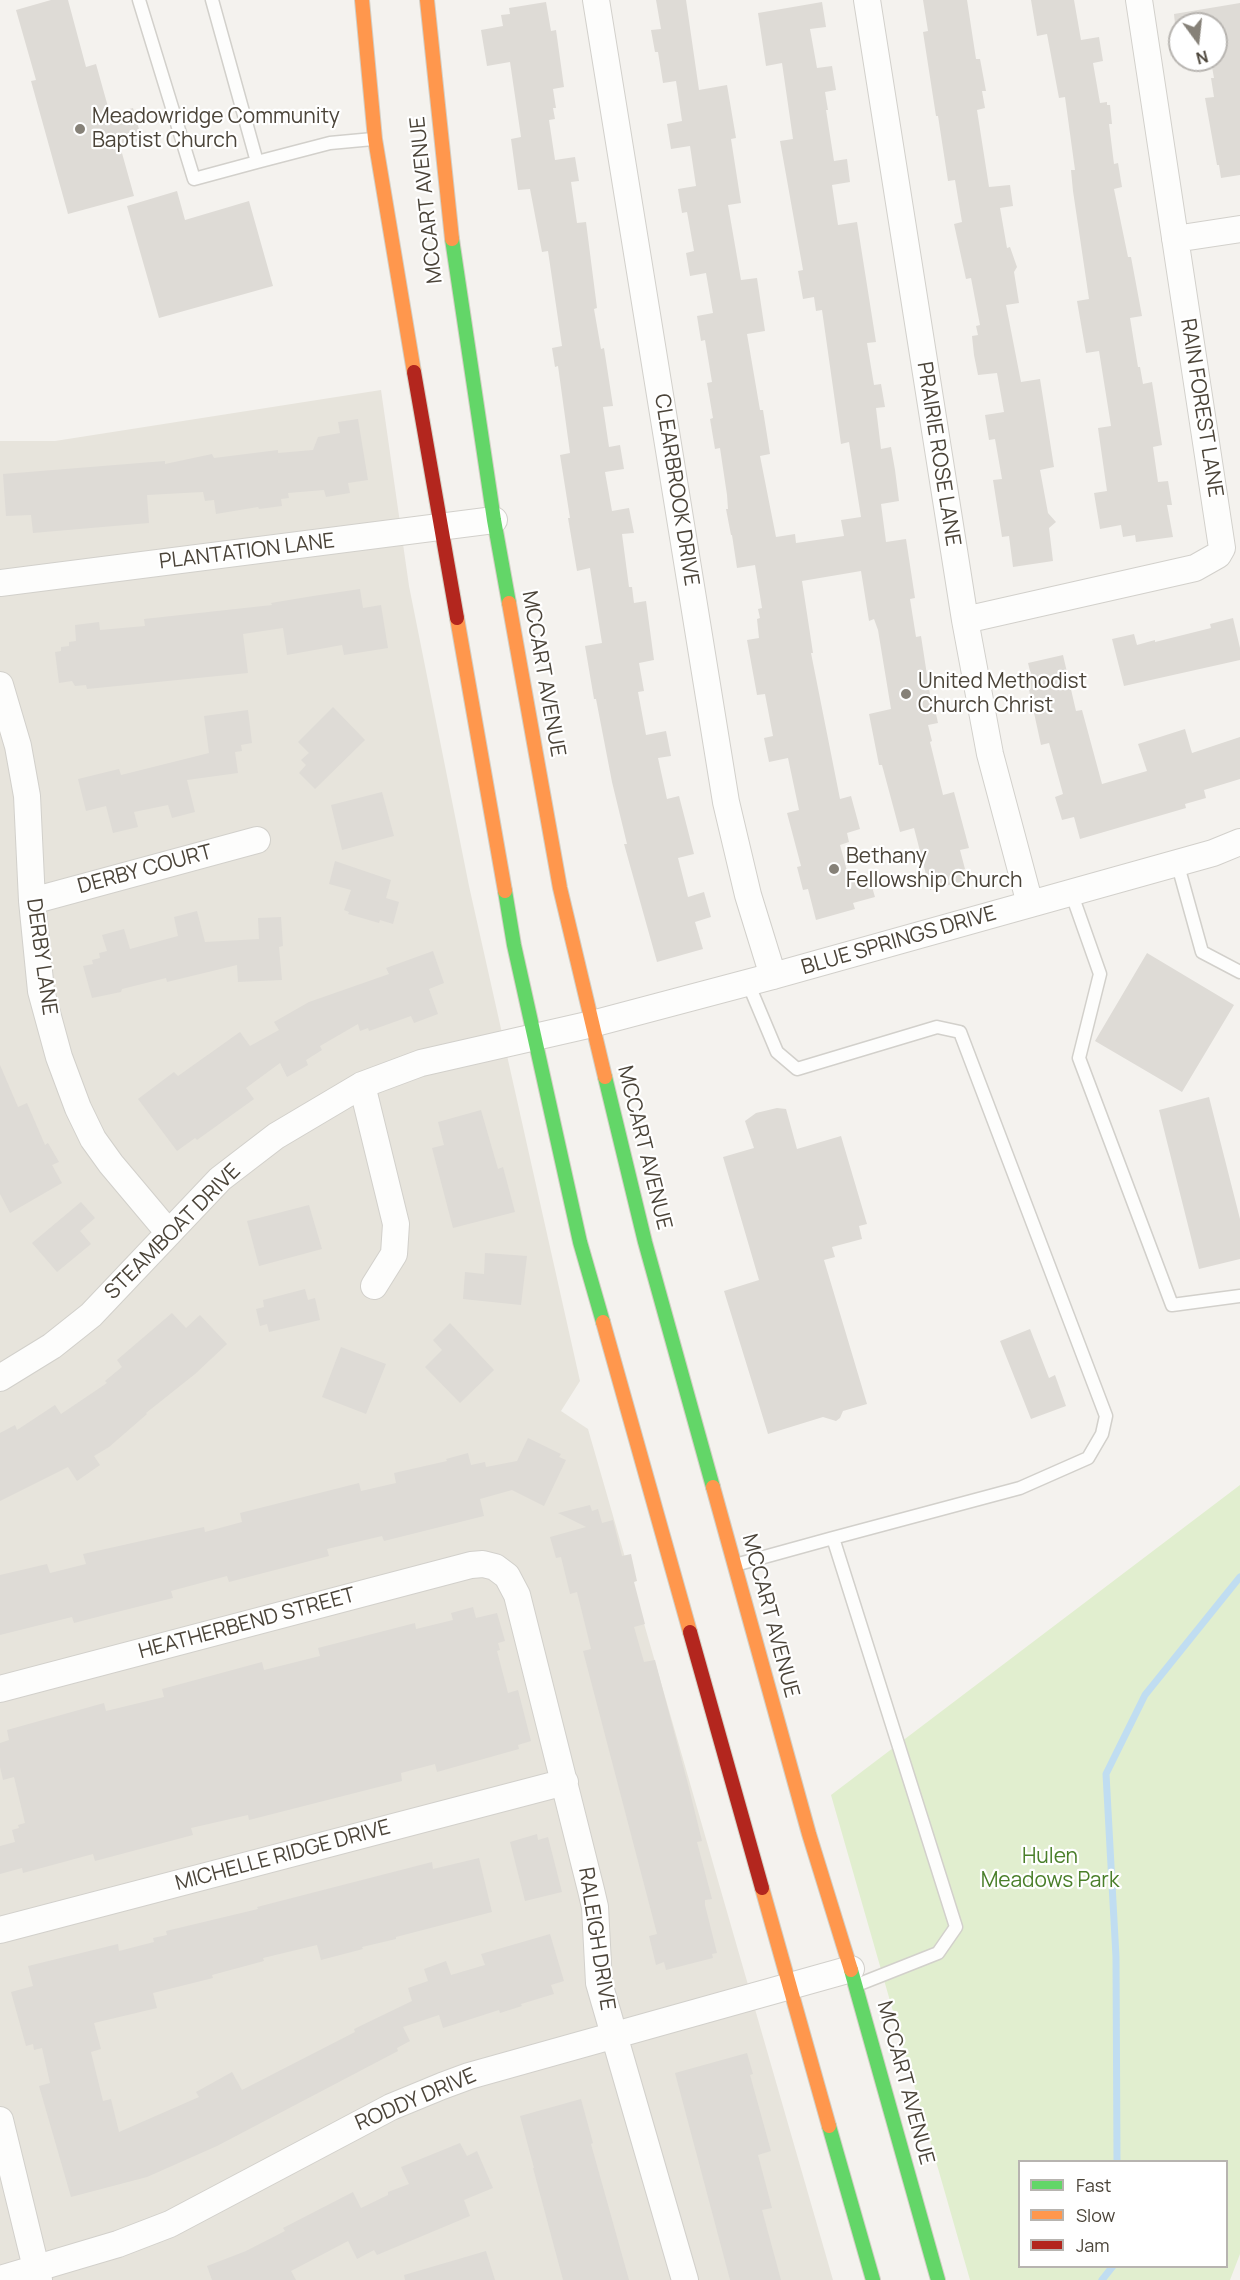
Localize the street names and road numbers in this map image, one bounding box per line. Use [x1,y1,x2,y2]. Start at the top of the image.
street label: MCCART AVENUE [406,115,448,285]
street label: RAIN FOREST LANE [1174,317,1228,499]
street label: PRAIRIE ROSE LANE [911,360,965,548]
street label: CLEARBROOK DRIVE [648,392,704,588]
street label: PLANTATION LANE [158,529,336,575]
street label: MCCART AVENUE [516,589,570,759]
street label: DERBY COURT [75,840,215,900]
street label: DERBY LANE [20,897,62,1017]
street label: BLUE SPRINGS DRIVE [799,901,999,981]
street label: MCCART AVENUE [611,1063,677,1233]
street label: STEAMBOAT DRIVE [100,1159,246,1305]
street label: MCCART AVENUE [736,1532,804,1700]
street label: HEATHERBEND STREET [136,1583,358,1665]
street label: MICHELLE RIDGE DRIVE [173,1815,393,1897]
street label: RALEIGH DRIVE [572,1866,620,2012]
street label: MCCART AVENUE [871,1999,939,2167]
street label: RODDY DRIVE [352,2063,480,2137]

